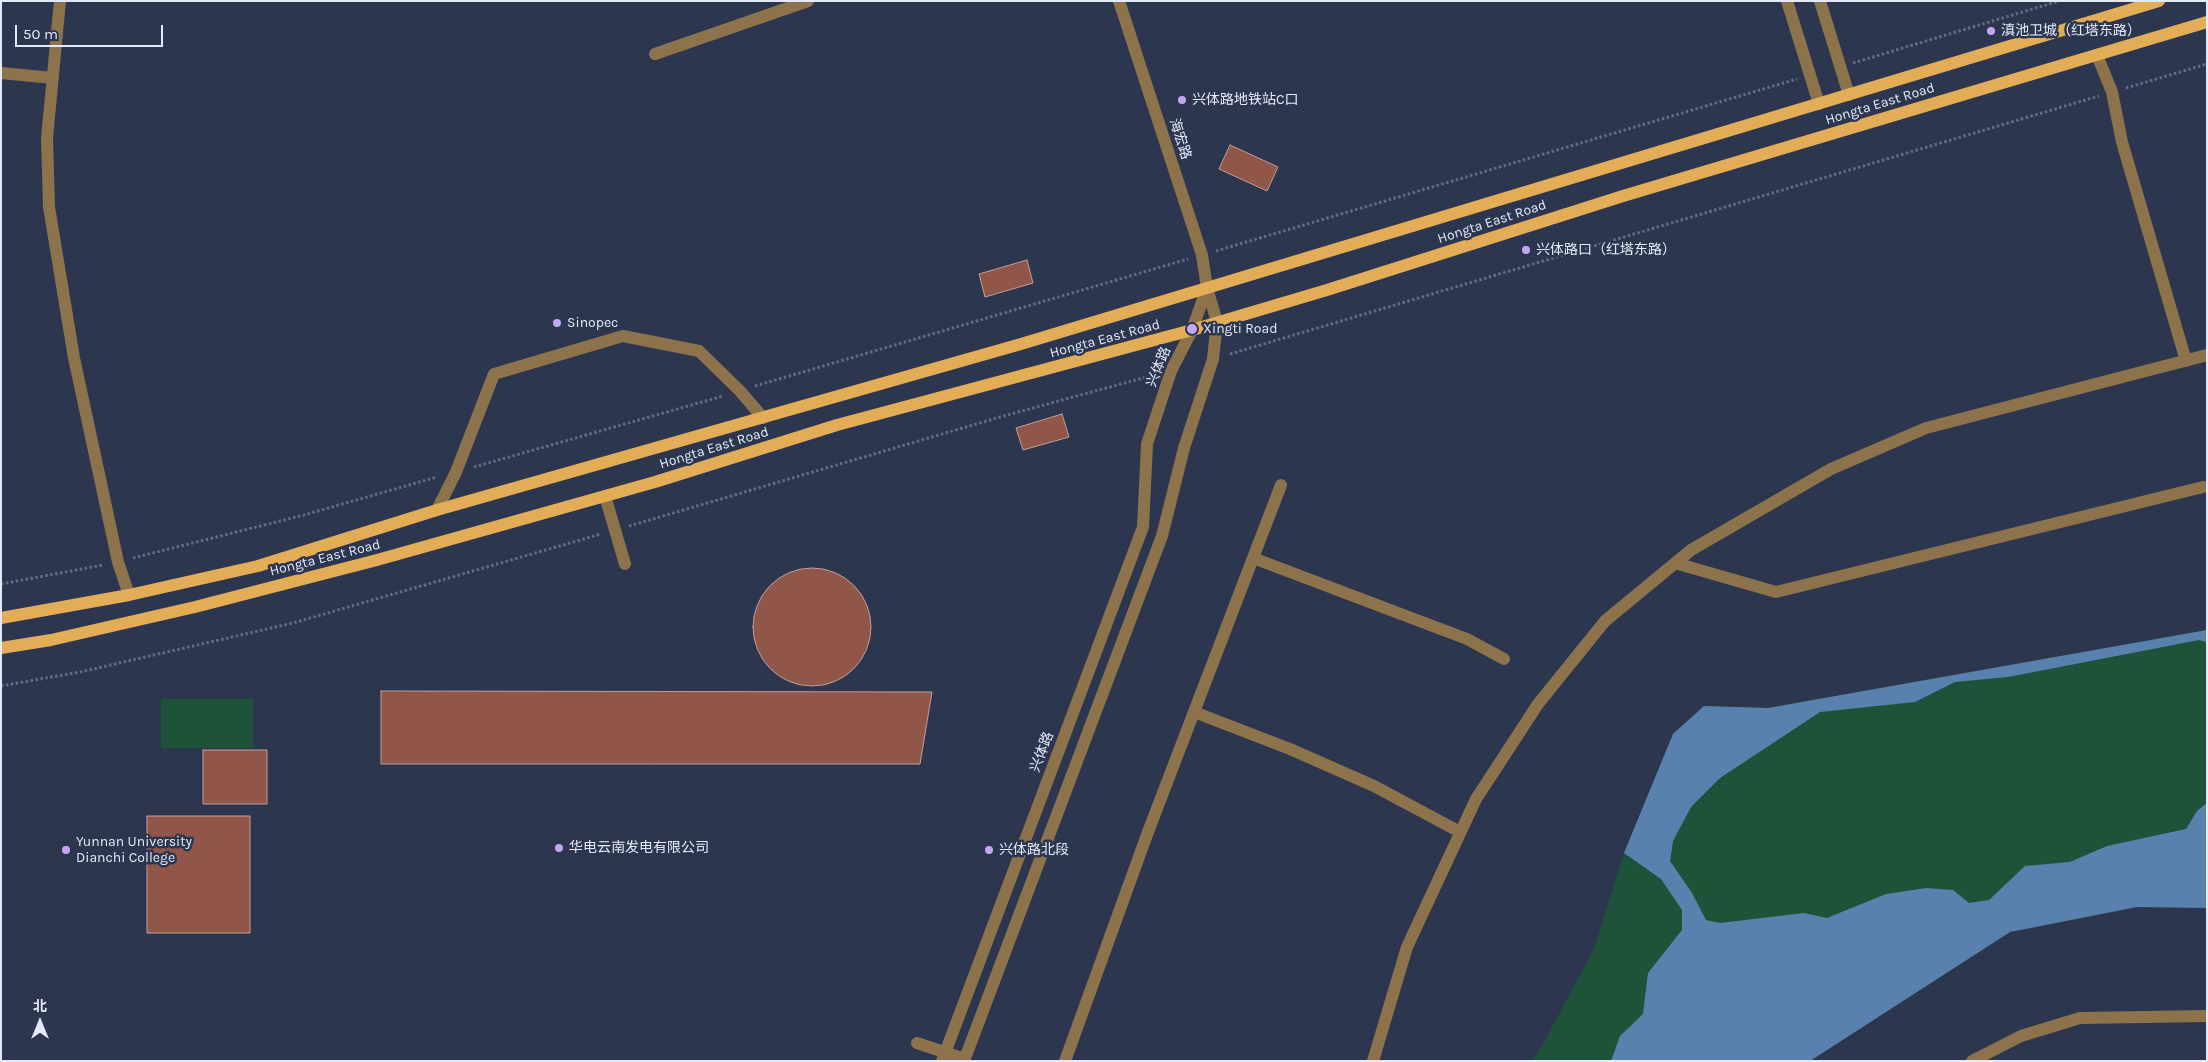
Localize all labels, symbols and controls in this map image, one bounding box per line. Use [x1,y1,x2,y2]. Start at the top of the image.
scale bar [18,15,165,47]
place label: 滇池卫城（红塔东路） [2001,23,2141,39]
text: 50 m [23,25,58,43]
marker: 滇池卫城（红塔东路） [1985,25,1997,37]
street label: Hongta East Road [1823,79,1937,129]
place label: 兴体路地铁站C口 [1192,92,1299,108]
marker: 兴体路地铁站C口 [1176,94,1188,106]
street label: 海宏路 [1166,116,1194,162]
street label: Hongta East Road [1435,196,1549,248]
place label: 兴体路口（红塔东路） [1536,242,1676,258]
marker: 兴体路口（红塔东路） [1520,244,1532,256]
place label: Sinopec [567,315,618,331]
street label: Hongta East Road [1048,316,1162,362]
marker: Sinopec [551,317,563,329]
place label: Xingti Road [1203,321,1277,337]
marker: Xingti Road [1185,322,1199,336]
street label: 兴体路 [1143,344,1175,390]
street label: Hongta East Road [657,423,771,473]
street label: Hongta East Road [268,536,382,580]
street label: 兴体路 [1027,729,1057,775]
place label: Yunnan University Dianchi College [76,834,192,866]
place label: 华电云南发电有限公司 [569,840,709,856]
marker: 华电云南发电有限公司 [553,842,565,854]
place label: 兴体路北段 [999,842,1069,858]
marker: Yunnan University Dianchi College [60,844,72,856]
marker: 兴体路北段 [983,844,995,856]
north arrow [15,997,65,1047]
text: 北 [33,998,47,1015]

